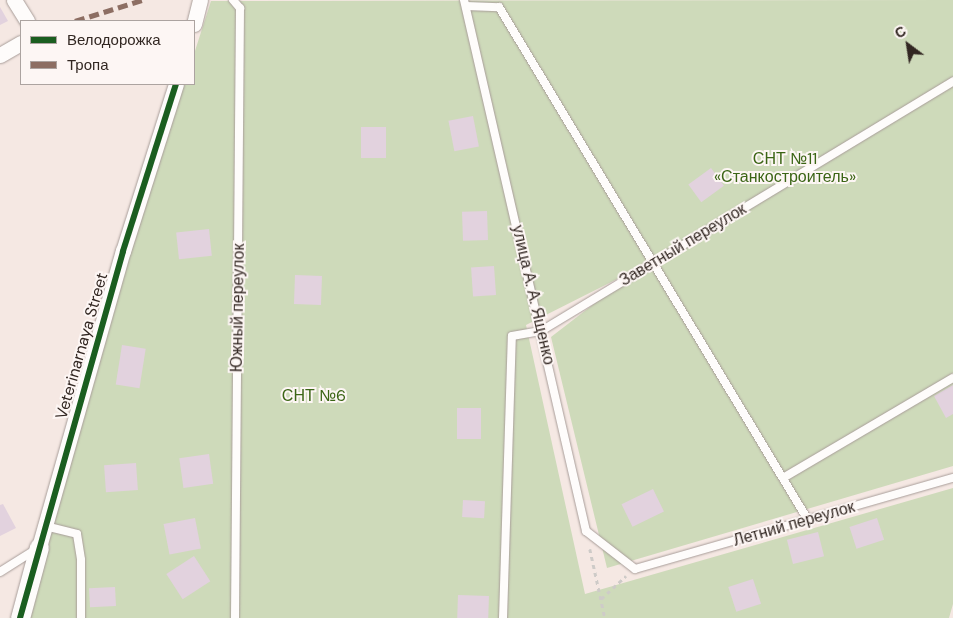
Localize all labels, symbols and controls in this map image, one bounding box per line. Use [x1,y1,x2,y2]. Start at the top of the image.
legend [20,20,195,85]
north arrow [883,20,933,70]
text: С [891,22,909,42]
text: Велодорожка [67,30,161,50]
text: Тропа [67,55,108,75]
park label: СНТ №11 «Станкостроитель» [714,149,856,187]
street label: Заветный переулок [616,200,750,290]
street label: улица А. А. Ященко [508,223,558,367]
street label: Южный переулок [227,244,249,372]
street label: Veterinarnaya Street [52,271,112,421]
park label: СНТ №6 [282,386,346,406]
street label: Летний переулок [731,497,857,551]

